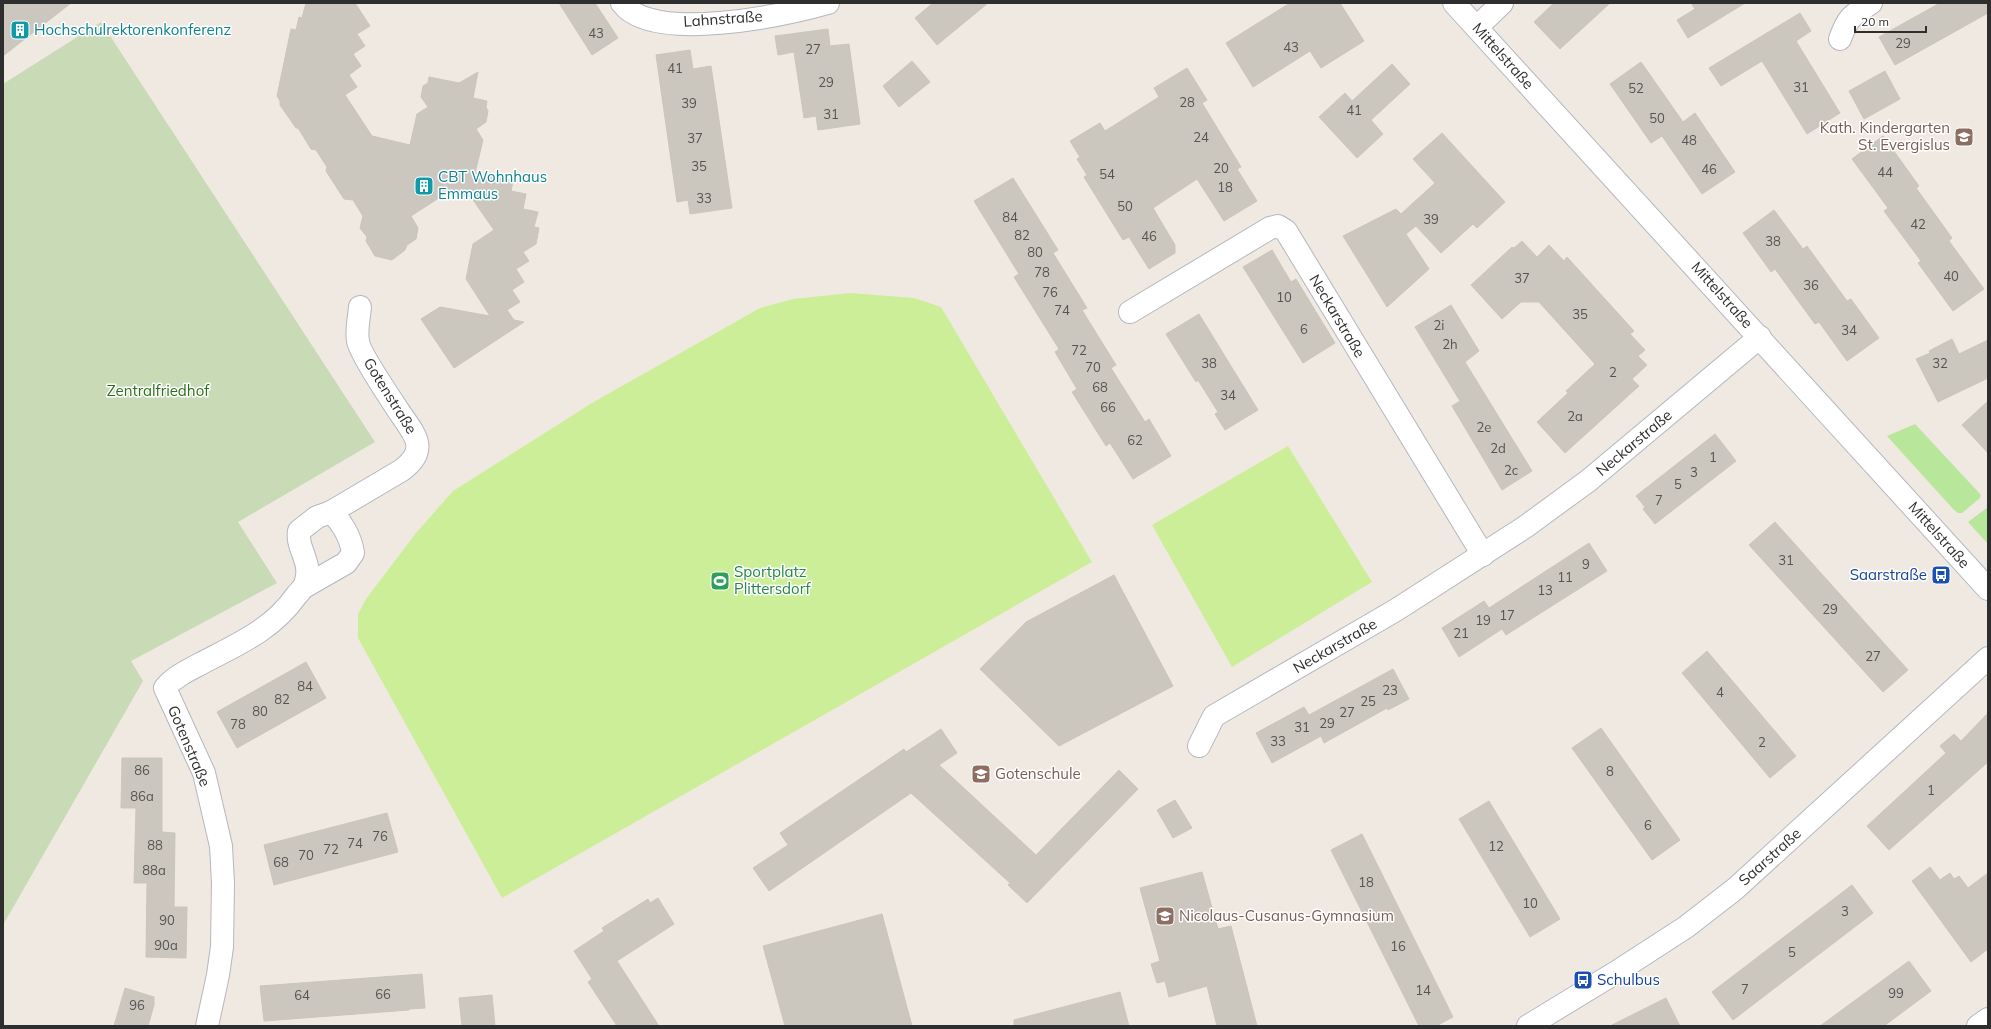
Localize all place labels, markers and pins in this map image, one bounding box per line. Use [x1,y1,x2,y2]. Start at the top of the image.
building icon: Hochschulrektorenkonferenz [9,19,31,41]
place label: Hochschulrektorenkonferenz [34,20,231,39]
place label: Kath. Kindergarten St. Evergislus [1820,118,1950,154]
school or university icon: Kath. Kindergarten St. Evergislus [1953,126,1975,148]
place label: CBT Wohnhaus Emmaus [438,167,547,203]
building icon: CBT Wohnhaus Emmaus [413,175,435,197]
place label: Sportplatz Plittersdorf [734,562,812,598]
bus stop icon: Saarstraße [1930,564,1952,586]
place label: Saarstraße [1850,565,1927,584]
sports icon: Sportplatz Plittersdorf [709,570,731,592]
school or university icon: Gotenschule [970,763,992,785]
place label: Gotenschule [995,764,1081,783]
school or university icon: Nicolaus-Cusanus-Gymnasium [1154,905,1176,927]
place label: Nicolaus-Cusanus-Gymnasium [1179,906,1394,925]
bus stop icon: Schulbus [1572,969,1594,991]
place label: Schulbus [1597,970,1660,989]

